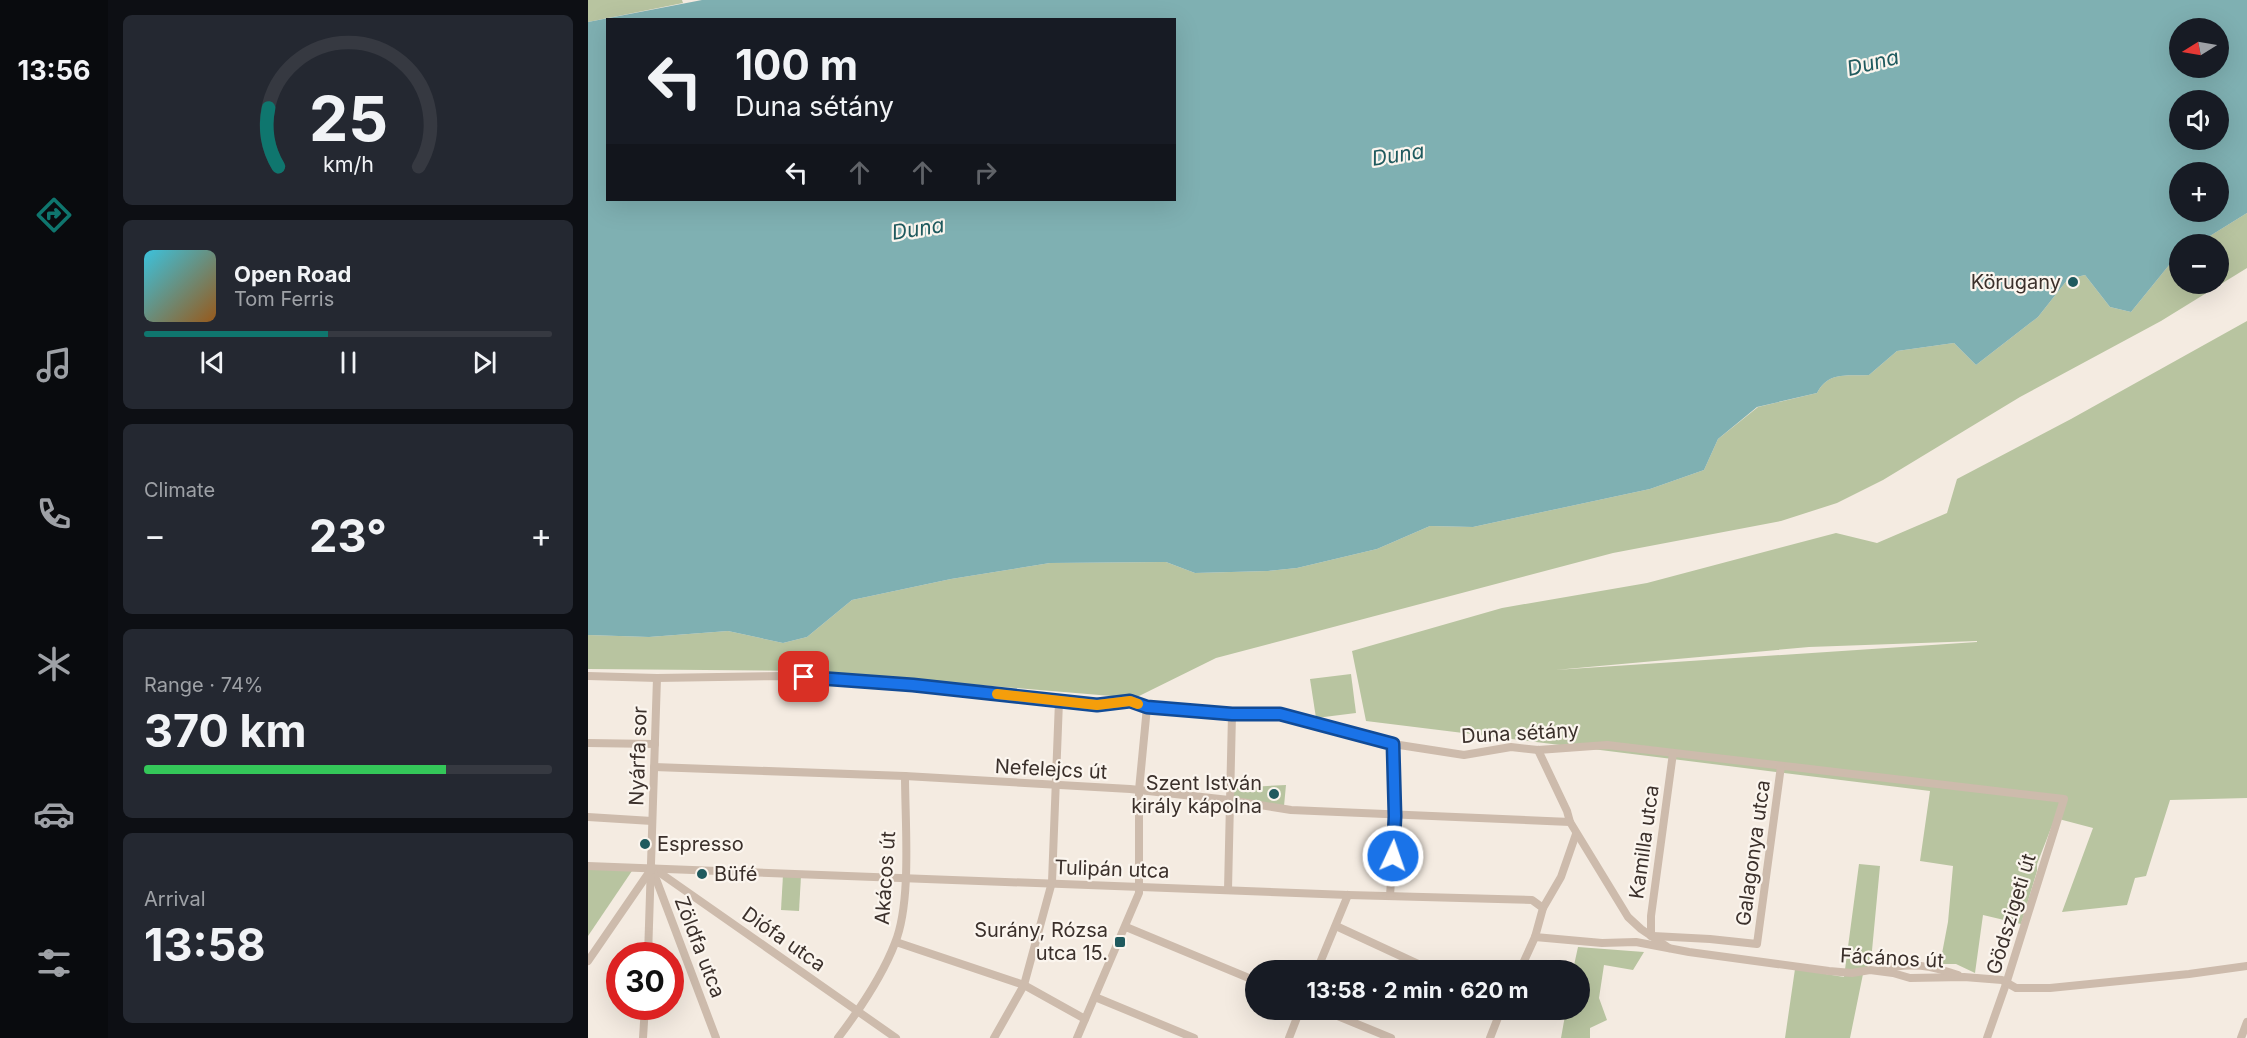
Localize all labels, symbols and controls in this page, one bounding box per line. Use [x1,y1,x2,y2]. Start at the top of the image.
north arrow [2169,18,2229,78]
map controls [2169,18,2229,294]
text: 100 m [735,39,858,90]
icon: left [636,42,714,120]
water label: Duna [1844,44,1902,81]
text: 13:56 [18,54,90,87]
text: 25 [308,81,388,156]
text: Duna sétány [735,90,894,123]
button: sound [2169,90,2229,150]
water label: Duna [1370,138,1426,171]
text: km/h [323,151,373,177]
icon: left [780,156,813,189]
icon: ahead [843,156,876,189]
icon: ahead [906,156,939,189]
icon: right [969,156,1002,189]
button: + [2169,162,2229,222]
icon: directions [33,194,75,236]
water label: Duna [890,212,946,245]
button: − [2169,234,2229,294]
text: Open Road [234,261,351,287]
place label: Körugany [1971,270,2061,294]
marker: Körugany [2066,275,2080,289]
text: Tom Ferris [234,287,334,311]
icon: music [33,344,75,386]
icon: previous [196,346,229,379]
icon: pause [332,346,365,379]
icon: next [468,346,501,379]
text: Climate [144,478,215,502]
icon: phone [33,493,75,535]
text: 23° [309,508,387,563]
text: − [144,515,166,555]
text: + [530,515,552,555]
icon: climate [33,643,75,685]
pin [778,651,829,702]
icon: arrive [787,660,820,693]
text: Range · 74% [144,673,263,697]
text: 370 km [144,703,307,758]
street label: Nyárfa sor [624,705,652,806]
street label: Duna sétány [1461,718,1579,748]
street label: Nefelejcs út [994,754,1108,784]
place label: Szent István király kápolna [1131,771,1262,818]
street label: Galagonya utca [1731,779,1775,927]
street label: Kamilla utca [1624,784,1664,900]
marker: Szent István király kápolna [1267,787,1281,801]
icon: car [33,793,75,835]
position arrow [1361,824,1425,888]
street label: Akácos út [870,830,900,926]
place label: Espresso [657,832,744,856]
marker: Espresso [638,837,652,851]
street label: Gödszigeti út [1981,850,2041,977]
street label: Tulipán utca [1054,855,1170,883]
place label: Büfé [714,862,757,886]
marker: Büfé [695,867,709,881]
text: Arrival [144,887,206,911]
street label: Zöldfa utca [670,893,730,1001]
street label: Diófa utca [738,902,830,976]
text: 13:58 [144,917,266,972]
place label: Surány, Rózsa utca 15. [974,918,1108,965]
marker: Surány, Rózsa utca 15. [1113,935,1127,949]
icon: filters [33,942,75,984]
speed limit sign: 30 [606,942,684,1020]
street label: Fácános út [1840,943,1945,973]
text: 13:58 · 2 min · 620 m [1306,977,1529,1003]

